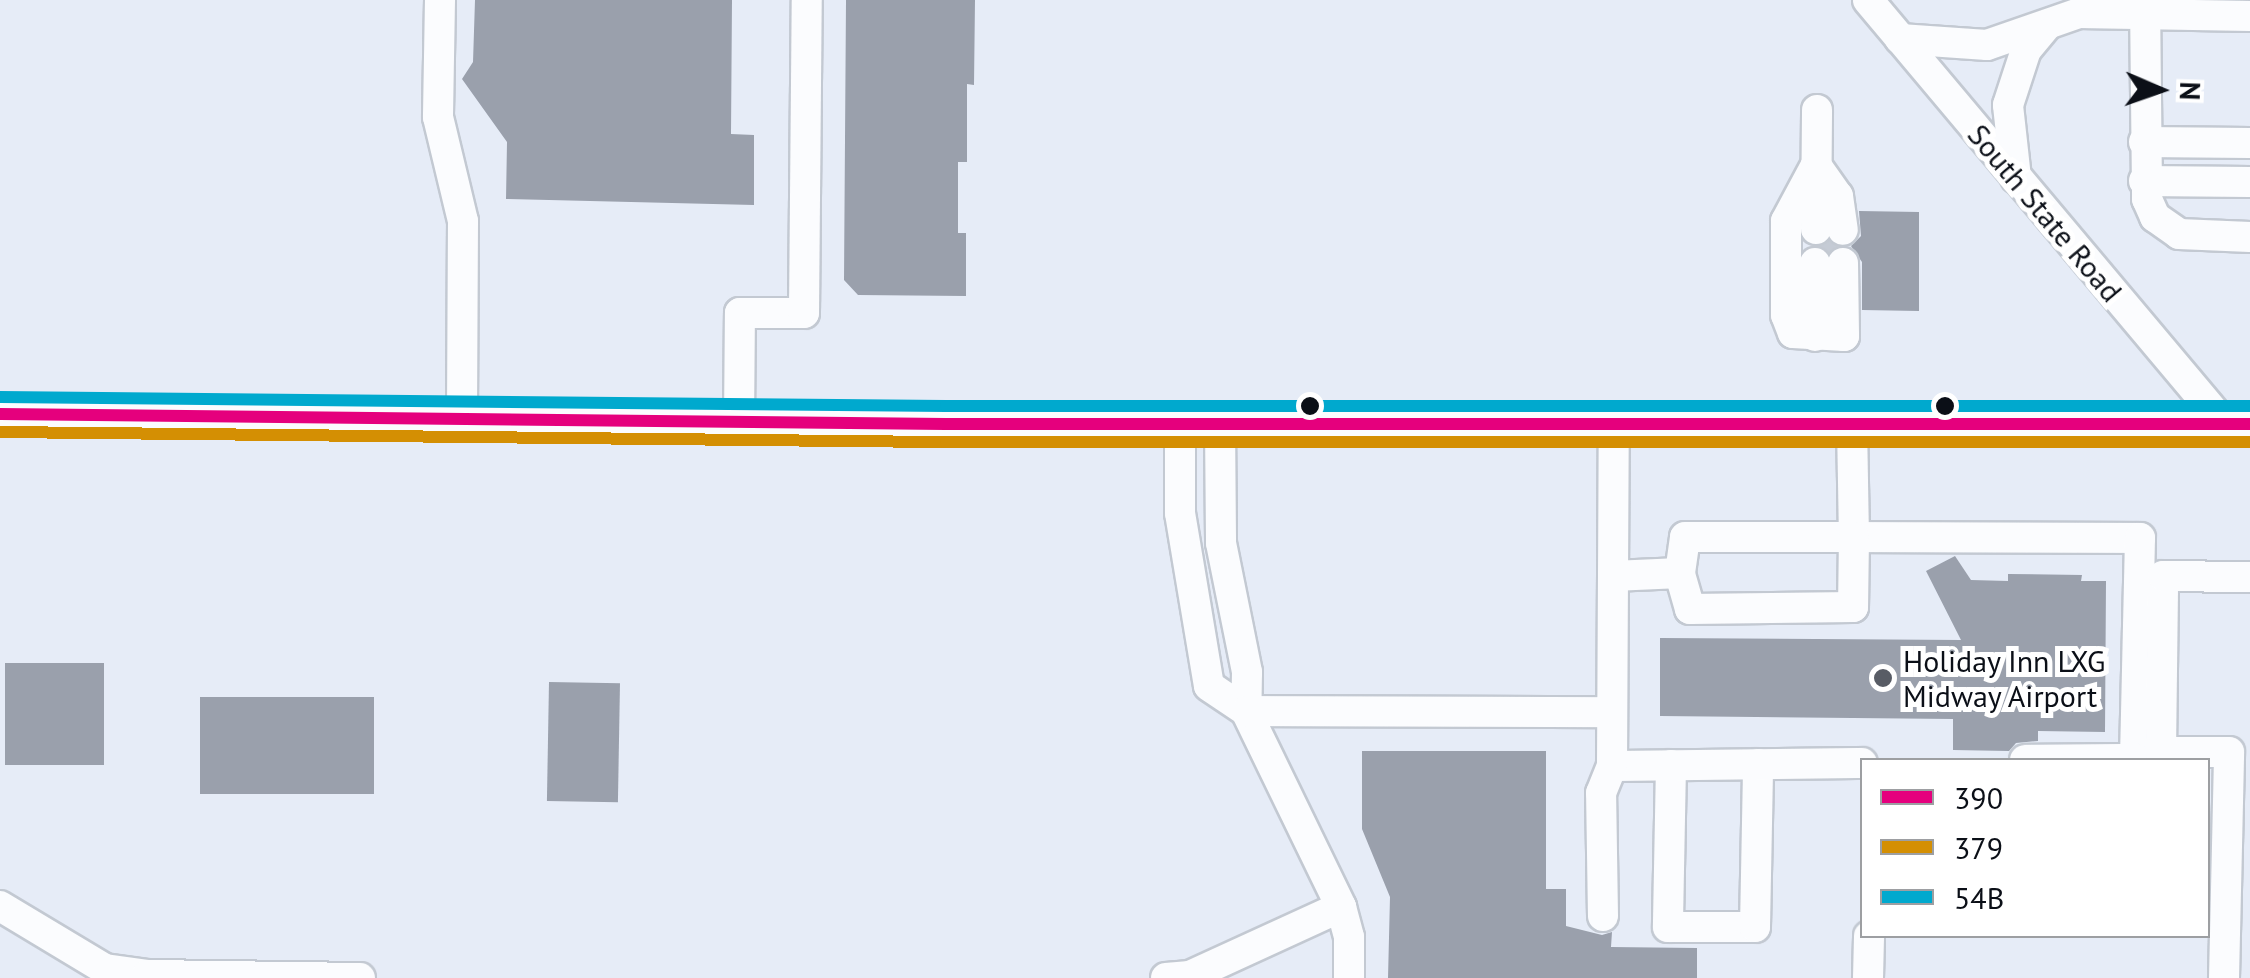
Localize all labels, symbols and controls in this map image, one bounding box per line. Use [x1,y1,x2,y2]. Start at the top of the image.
north arrow [2110,40,2210,140]
text: N [2172,81,2209,101]
street label: South State Road [1960,117,2130,309]
unlabelled marker [1300,396,1320,416]
unlabelled marker [1935,396,1955,416]
place label: Holiday Inn LXG Midway Airport [1903,643,2106,714]
marker: Holiday Inn LXG Midway Airport [1872,667,1894,689]
legend [1860,758,2210,938]
text: 390 [1954,778,2003,817]
text: 379 [1954,828,2003,867]
text: 54B [1954,878,2004,917]

